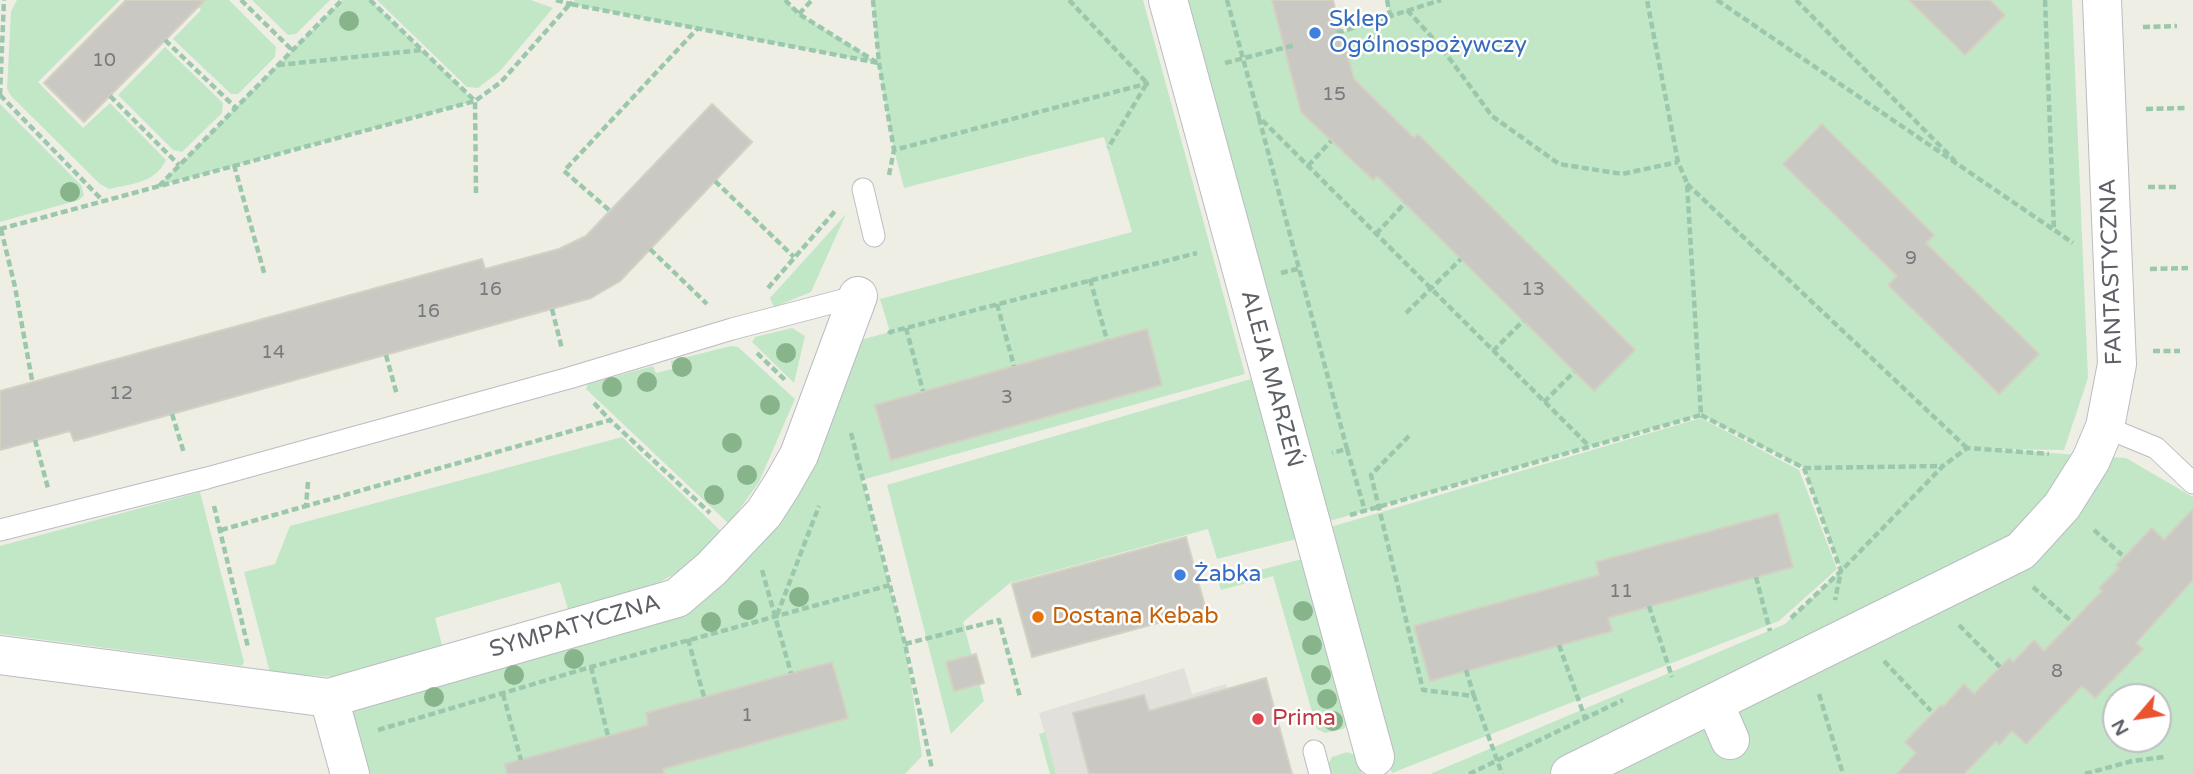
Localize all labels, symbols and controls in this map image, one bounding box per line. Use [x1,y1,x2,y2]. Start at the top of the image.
place label: Sklep Ogólnospożywczy [1329,6,1527,60]
marker: Sklep Ogólnospożywczy [1307,25,1323,41]
house number: 10 [92,50,116,72]
house number: 15 [1322,84,1346,106]
street label: FANTASTYCZNA [2095,178,2129,366]
house number: 9 [1905,248,1917,270]
house number: 16 [478,279,502,301]
house number: 13 [1521,279,1545,301]
street label: ALEJA MARZEŃ [1234,287,1308,471]
house number: 16 [416,301,440,323]
house number: 14 [261,342,285,364]
house number: 12 [109,383,133,405]
house number: 3 [1001,387,1013,409]
place label: Żabka [1194,561,1261,589]
marker: Żabka [1172,567,1188,583]
house number: 11 [1609,581,1633,603]
street label: SYMPATYCZNA [486,589,664,665]
place label: Dostana Kebab [1052,603,1219,631]
marker: Dostana Kebab [1030,609,1046,625]
house number: 8 [2051,661,2063,683]
north arrow [2102,683,2172,753]
house number: 1 [741,705,753,727]
place label: Prima [1272,705,1336,733]
marker: Prima [1250,711,1266,727]
text: N [2107,715,2134,739]

